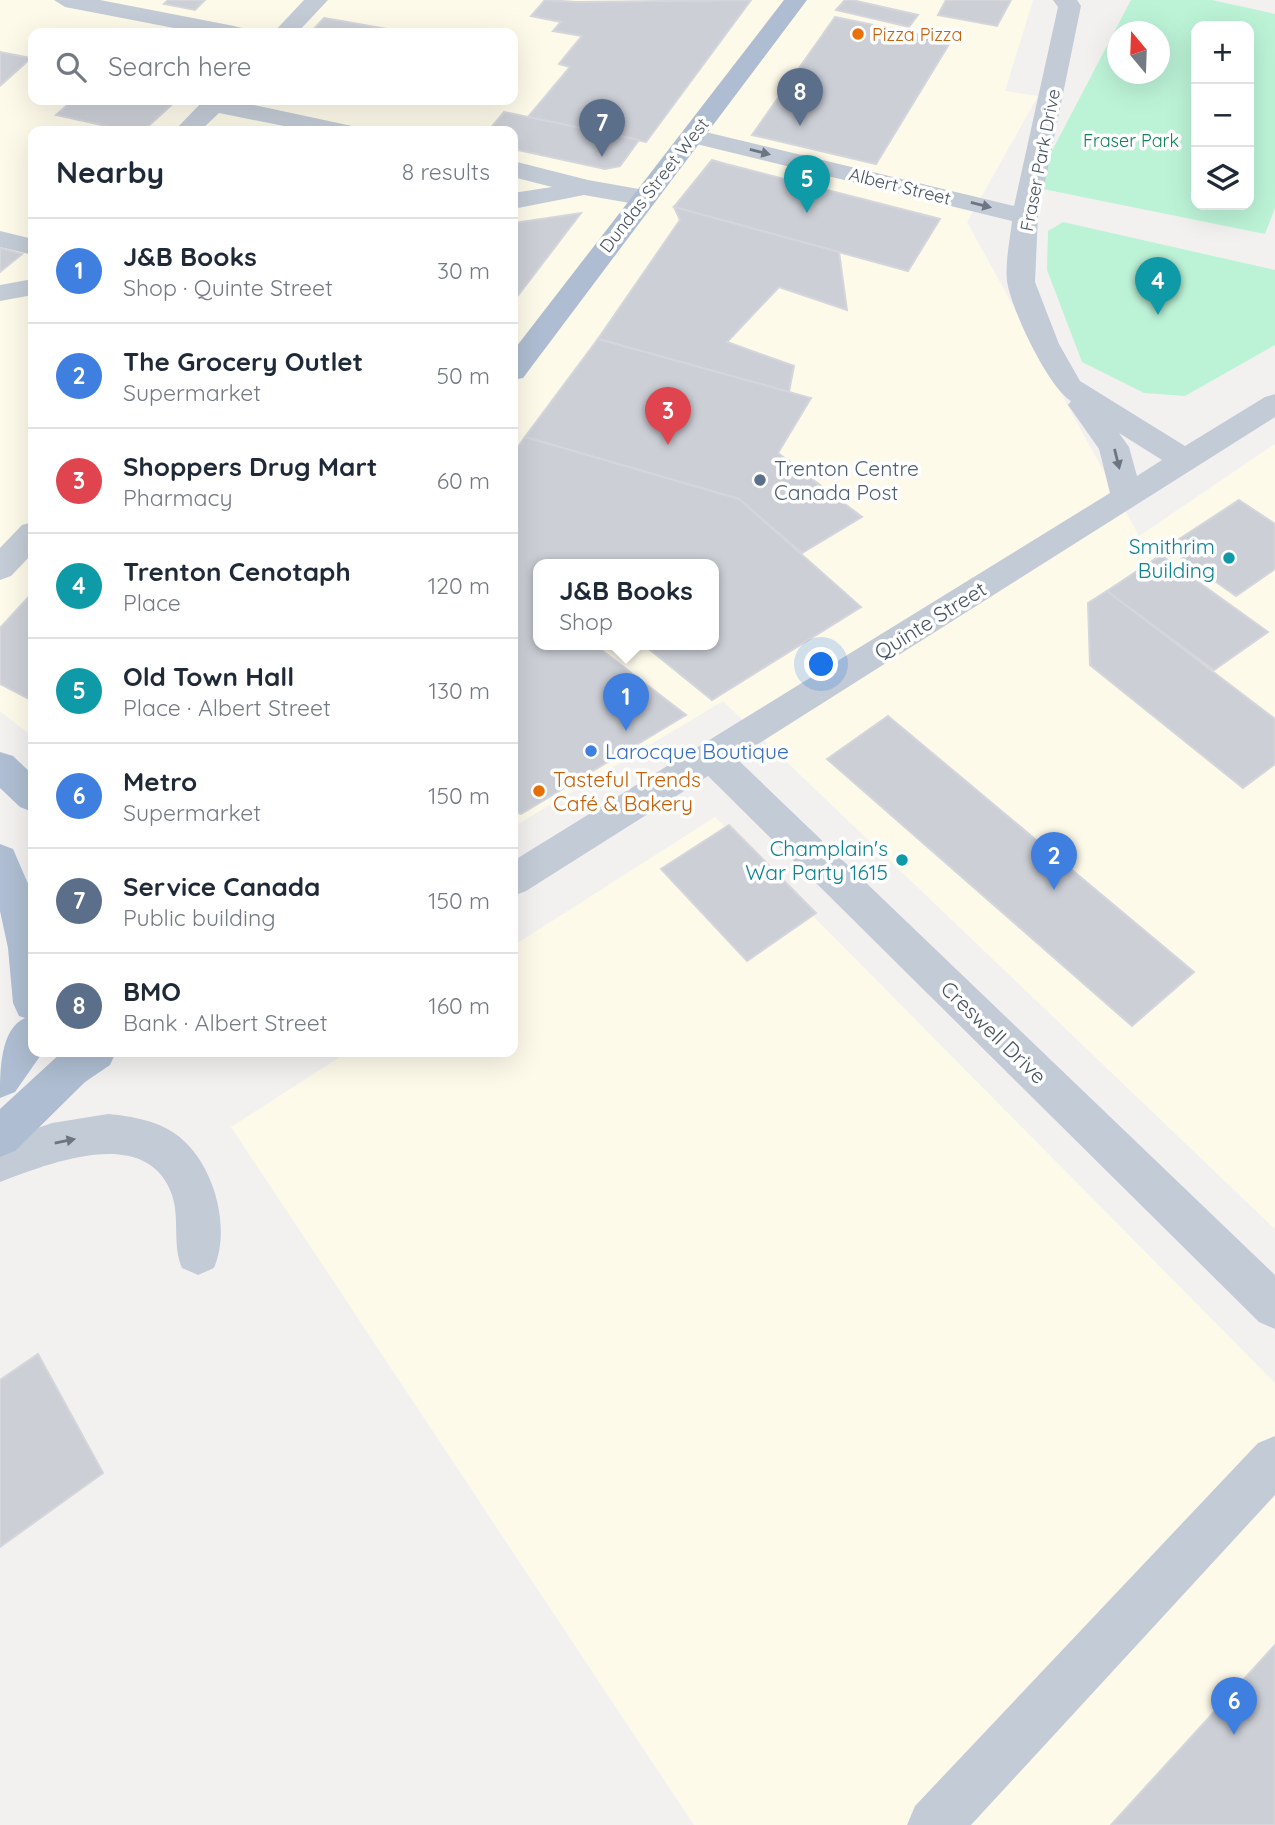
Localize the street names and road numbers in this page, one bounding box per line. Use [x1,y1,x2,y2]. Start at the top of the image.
street label: Fraser Park Drive [1015,87,1065,233]
street label: Dundas Street West [594,113,714,257]
street label: Albert Street [847,162,953,210]
street label: Quinte Street [869,575,991,665]
street label: Creswell Drive [936,975,1052,1089]

